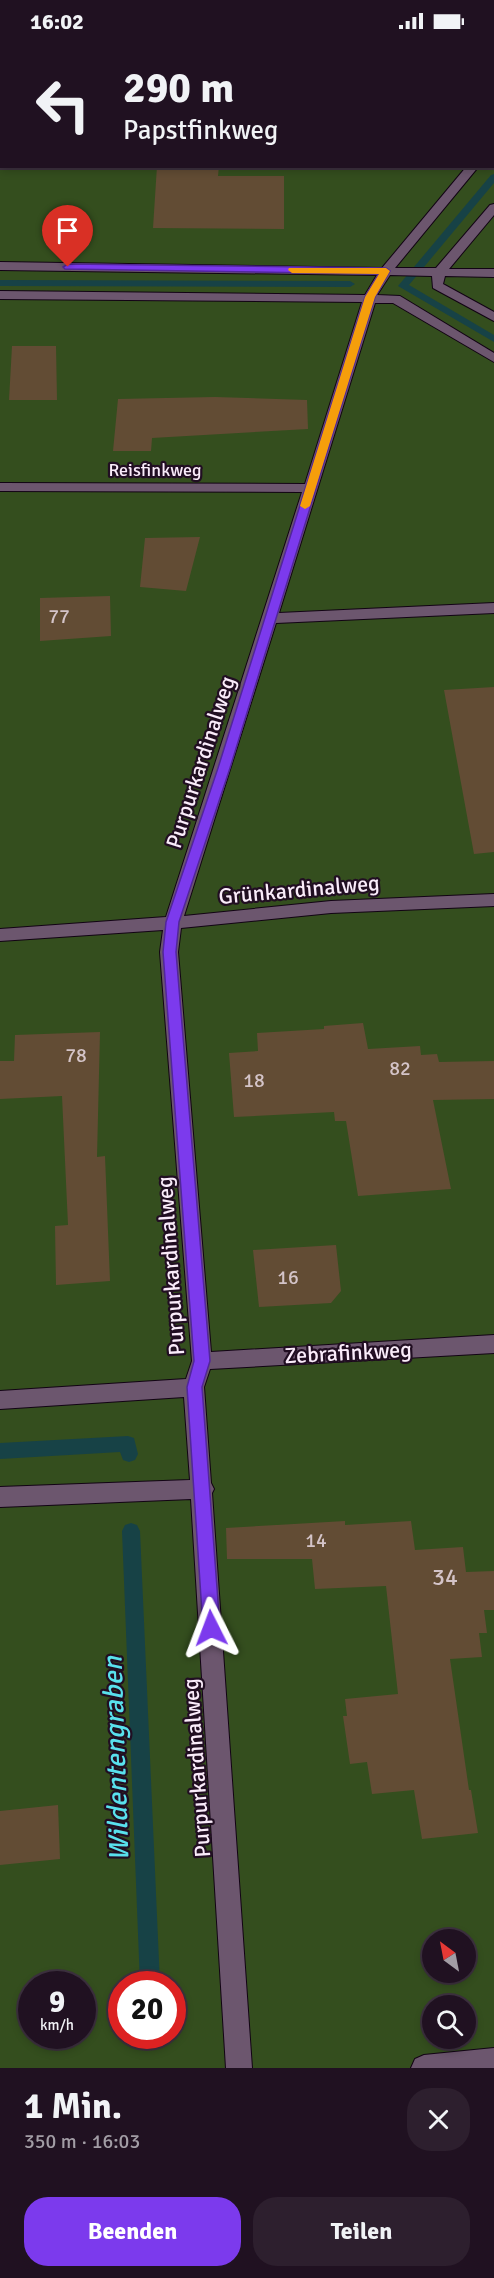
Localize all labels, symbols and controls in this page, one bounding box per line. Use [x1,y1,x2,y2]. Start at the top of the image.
text: 16:02 [30,8,84,35]
text: 290 m [123,63,234,114]
icon: left [24,66,102,144]
text: Papstfinkweg [123,114,278,147]
pin [42,205,93,267]
icon: arrive [51,214,84,247]
street label: Reisfinkweg [109,459,201,481]
house number: 77 [48,604,70,629]
street label: Purpurkardinalweg [160,673,241,852]
street label: Grünkardinalweg [217,869,381,910]
house number: 78 [65,1043,87,1068]
house number: 82 [389,1056,411,1081]
house number: 18 [243,1068,265,1093]
street label: Purpurkardinalweg [151,1176,190,1356]
house number: 16 [277,1265,299,1290]
street label: Zebrafinkweg [284,1336,412,1369]
house number: 14 [305,1528,327,1553]
house number: 34 [432,1562,458,1592]
position arrow [179,1596,243,1660]
water label: Wildentengraben [95,1655,137,1862]
street label: Purpurkardinalweg [177,1678,216,1858]
north arrow [422,1929,476,1983]
map controls [422,1929,476,2049]
speed limit sign: 20 [108,1971,186,2049]
text: 9 [49,1984,65,2021]
button: search [422,1995,476,2049]
text: km/h [40,2016,74,2034]
text: 1 Min. [24,2084,122,2129]
button: close [407,2088,470,2151]
text: 350 m · 16:03 [24,2129,140,2154]
button: Beenden [24,2197,241,2266]
button: Teilen [253,2197,470,2266]

